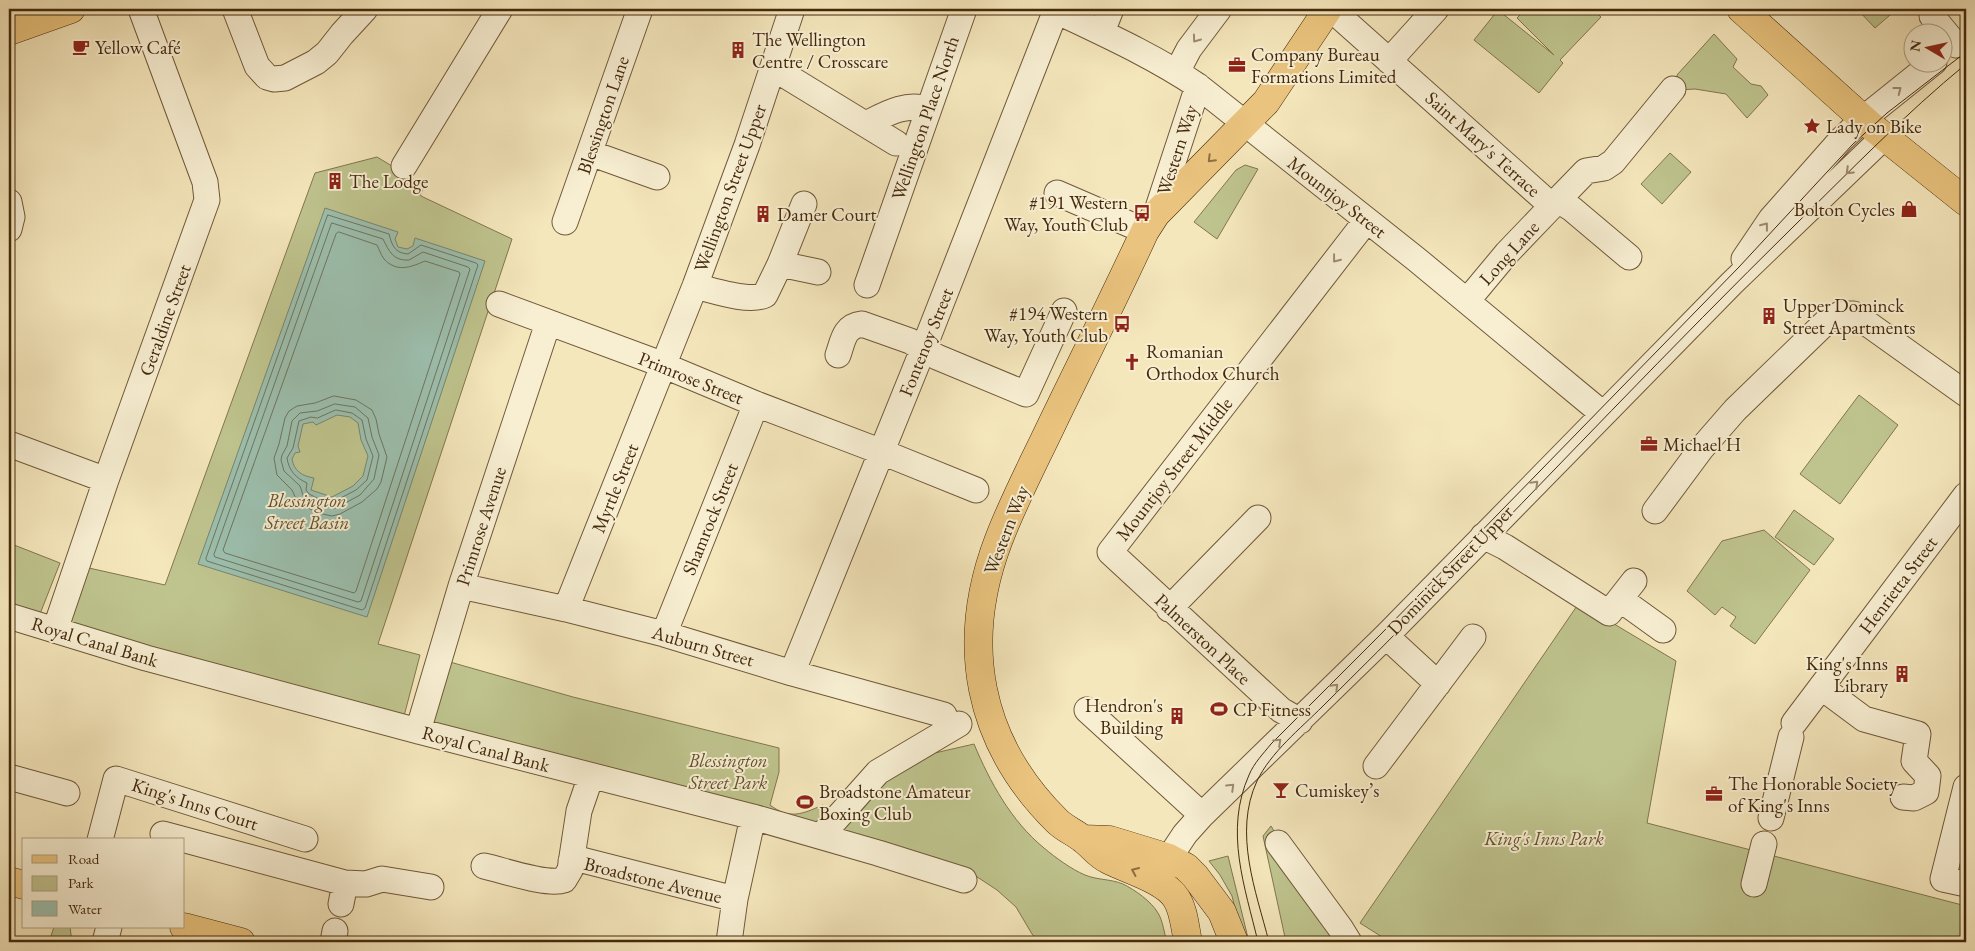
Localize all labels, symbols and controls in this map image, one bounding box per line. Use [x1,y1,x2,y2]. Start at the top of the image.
north arrow [1902,22,1952,72]
place label: The Wellington Centre / Crosscare [752,27,888,74]
street label: Wellington Place North [885,32,965,203]
one-way arrow [1194,33,1202,42]
place label: Yellow Café [95,35,181,60]
cafe icon: Yellow Café [71,37,91,57]
text: N [1905,38,1925,53]
building icon: The Wellington Centre / Crosscare [728,40,748,60]
place label: Company Bureau Formations Limited [1251,42,1397,89]
street label: Blessington Lane [571,52,635,178]
office icon: Company Bureau Formations Limited [1227,55,1247,75]
street label: Saint Mary's Terrace [1420,86,1546,202]
one-way arrow [1892,88,1901,96]
street label: Wellington Street Upper [688,100,772,276]
street label: Western Way [1151,101,1204,198]
place label: Lady on Bike [1826,114,1922,139]
place icon: Lady on Bike [1802,116,1822,136]
street label: Mountjoy Street [1282,150,1392,244]
one-way arrow [1208,153,1217,162]
one-way arrow [1846,166,1855,175]
place label: The Lodge [349,169,429,194]
building icon: The Lodge [325,171,345,191]
place label: #191 Western Way, Youth Club [1004,190,1128,237]
place label: Bolton Cycles [1794,197,1895,222]
shop icon: Bolton Cycles [1899,199,1919,219]
place label: Damer Court [777,202,876,227]
bus stop icon: #191 Western Way, Youth Club [1132,203,1152,223]
building icon: Damer Court [753,204,773,224]
street label: Long Lane [1473,215,1545,291]
one-way arrow [1760,223,1768,232]
one-way arrow [1333,254,1342,263]
street label: Geraldine Street [133,261,197,379]
street label: Fontenoy Street [893,284,959,400]
place label: Upper Dominck Street Apartments [1783,293,1915,340]
place label: #194 Western Way, Youth Club [984,301,1108,348]
building icon: Upper Dominck Street Apartments [1759,306,1779,326]
bus stop icon: #194 Western Way, Youth Club [1112,314,1132,334]
place label: Romanian Orthodox Church [1146,339,1280,386]
street label: Primrose Street [635,346,747,410]
church icon: Romanian Orthodox Church [1122,352,1142,372]
street label: Mountjoy Street Middle [1110,392,1238,546]
place label: Michael H [1663,432,1741,457]
office icon: Michael H [1639,434,1659,454]
street label: Myrtle Street [586,439,644,536]
street label: Shamrock Street [676,459,744,579]
street label: Primrose Avenue [450,463,512,589]
one-way arrow [1529,480,1538,489]
street label: Western Way [978,481,1035,578]
park label: Blessington Street Basin [264,488,349,535]
street label: Dominick Street Upper [1381,499,1519,640]
street label: Henrietta Street [1853,531,1943,639]
street label: Palmerston Place [1150,588,1256,690]
street label: Royal Canal Bank [29,611,162,673]
street label: Auburn Street [648,619,757,672]
place label: King's Inns Library [1806,651,1889,698]
building icon: King's Inns Library [1892,664,1912,684]
one-way arrow [1329,683,1338,692]
place label: Hendron's Building [1085,693,1164,740]
place label: CP Fitness [1233,697,1311,722]
sports icon: CP Fitness [1209,699,1229,719]
building icon: Hendron's Building [1167,706,1187,726]
street label: Royal Canal Bank [419,720,554,778]
one-way arrow [1272,739,1281,748]
park label: Blessington Street Park [687,748,768,795]
place label: The Honorable Society of King's Inns [1728,771,1898,818]
street label: King's Inns Court [129,772,261,836]
place label: Cumiskey’s [1295,778,1379,803]
place label: Broadstone Amateur Boxing Club [819,779,971,826]
bar icon: Cumiskey’s [1271,780,1291,800]
one-way arrow [1226,784,1235,793]
office icon: The Honorable Society of King's Inns [1704,784,1724,804]
sports icon: Broadstone Amateur Boxing Club [795,792,815,812]
park label: King's Inns Park [1483,826,1604,851]
legend [22,838,185,928]
text: Road [68,849,100,868]
street label: Broadstone Avenue [582,851,724,909]
one-way arrow [1131,867,1140,878]
text: Park [68,873,95,892]
text: Water [68,899,102,918]

